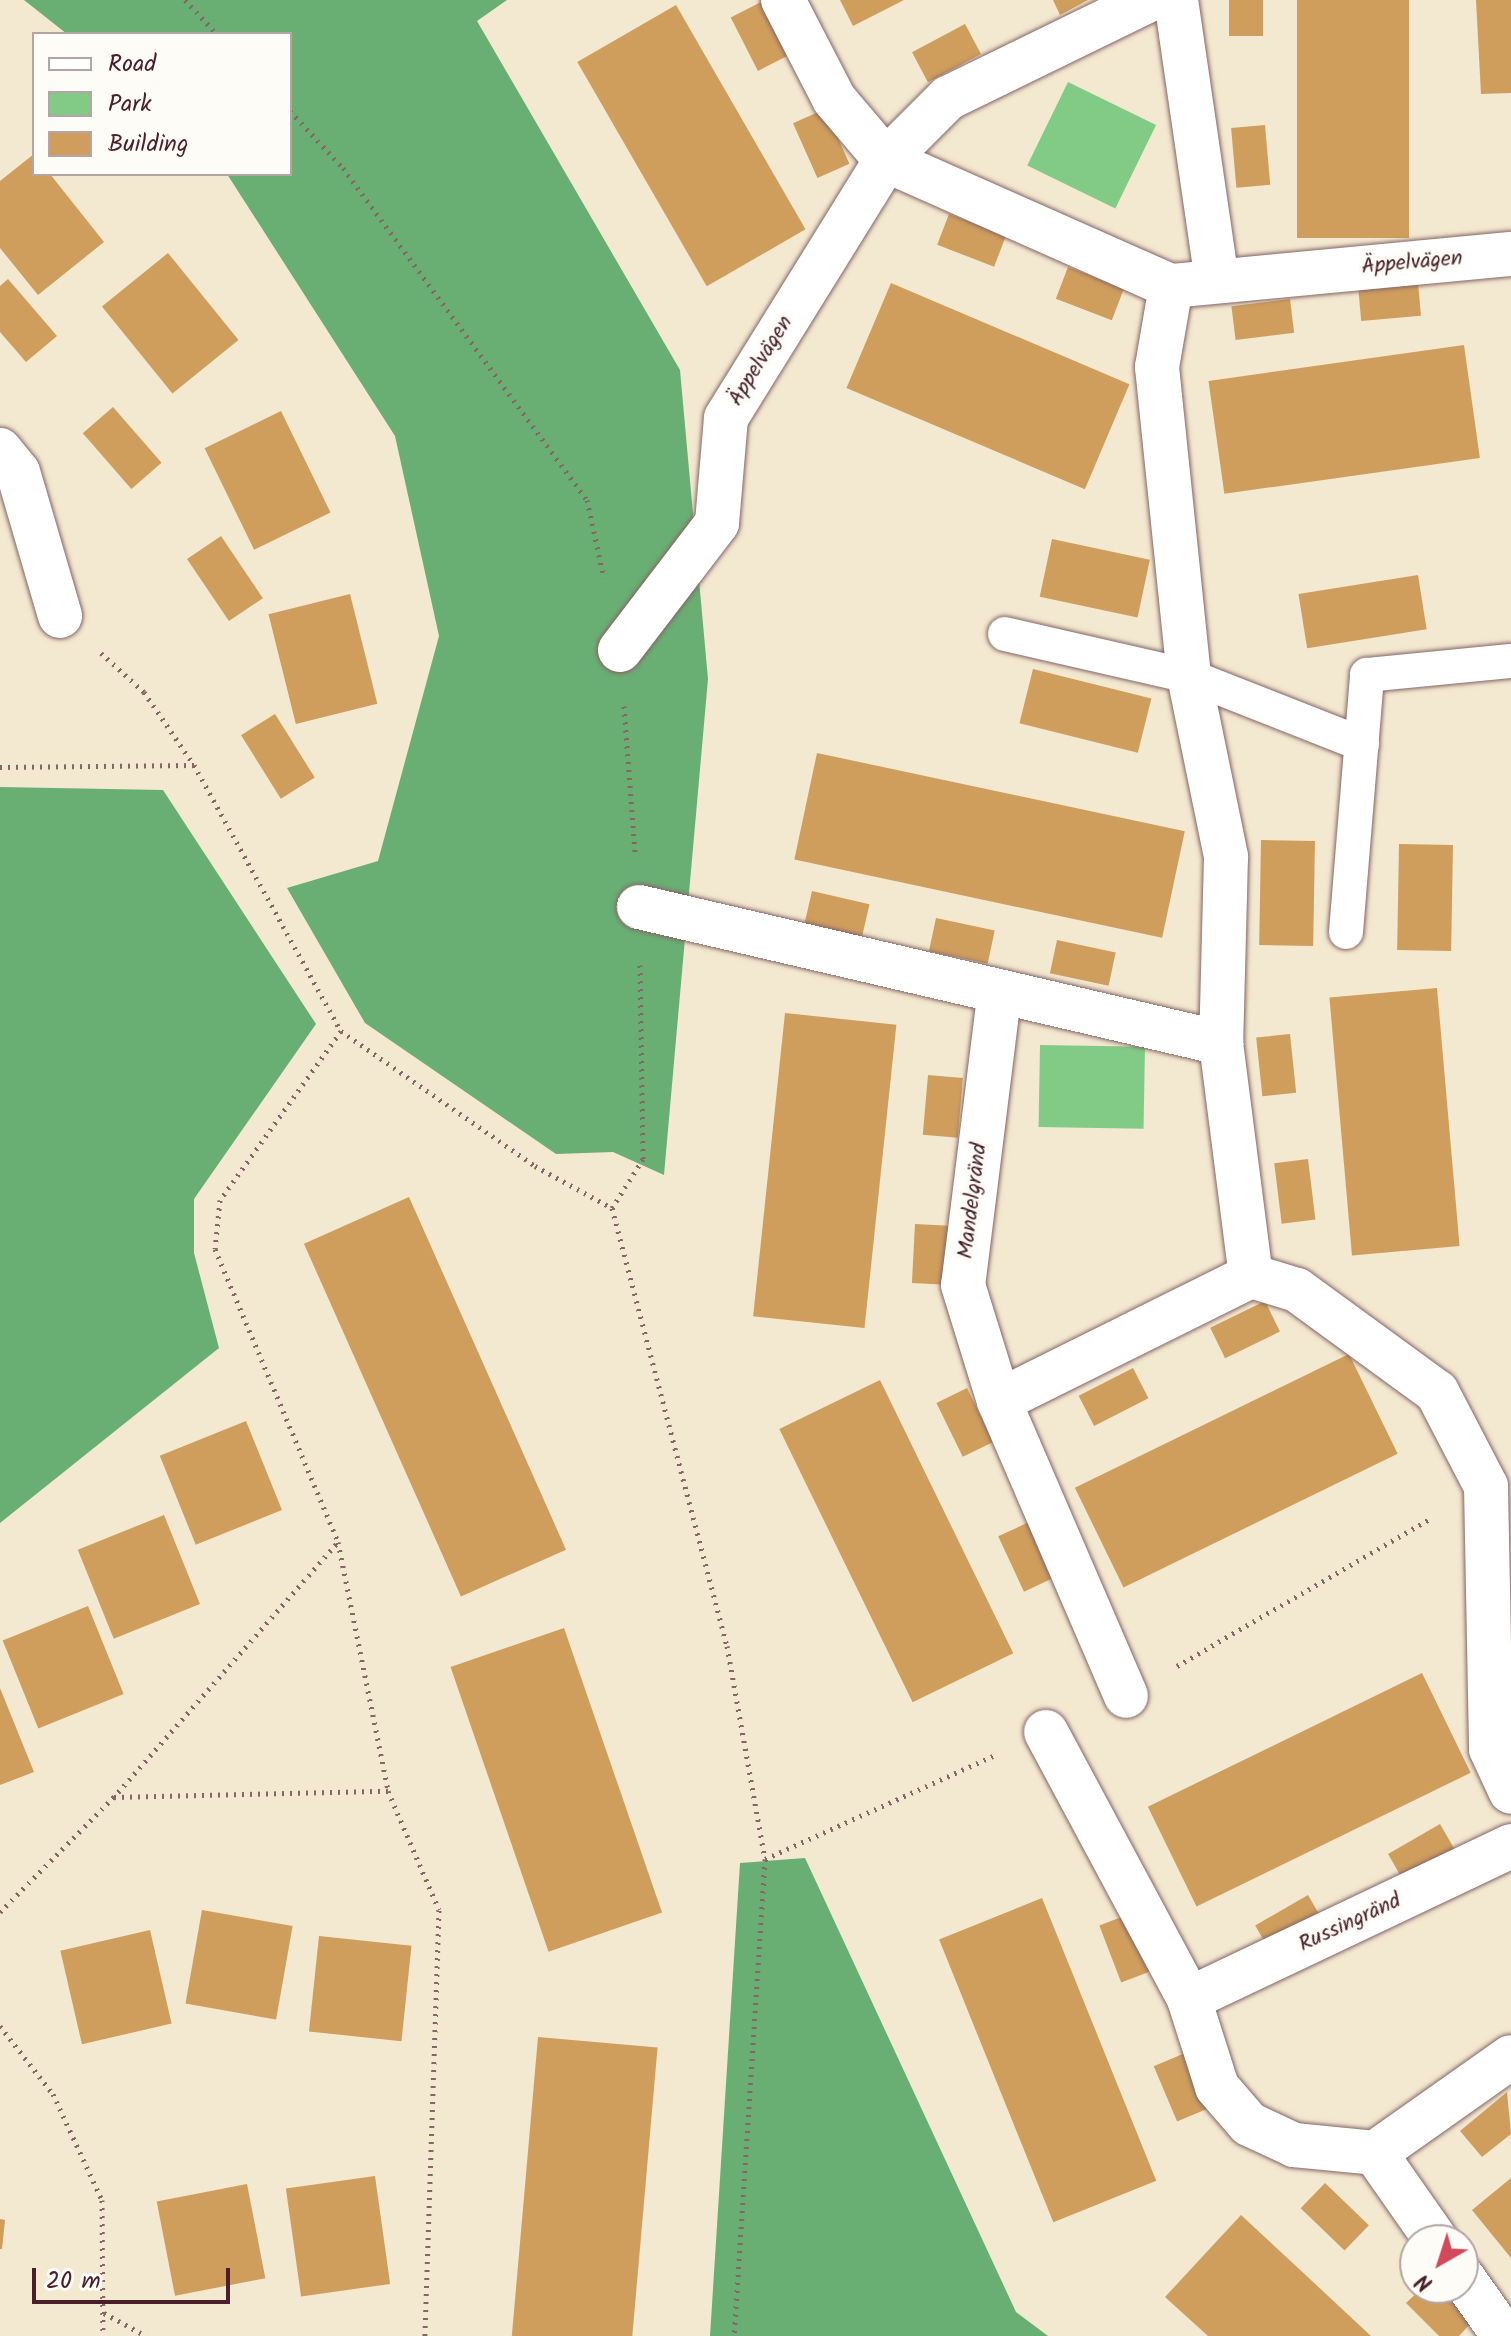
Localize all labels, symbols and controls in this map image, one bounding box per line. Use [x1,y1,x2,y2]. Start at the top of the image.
legend [32,32,292,176]
text: Road [108,45,156,84]
text: Park [108,85,152,124]
text: Building [108,125,188,164]
street label: Äppelvägen [1360,245,1464,281]
street label: Äppelvägen [723,311,799,411]
street label: Mandelgränd [953,1142,993,1260]
street label: Russingränd [1295,1888,1405,1958]
north arrow [1399,2224,1479,2304]
scale bar [36,2252,234,2302]
text: 20 m [46,2262,101,2301]
text: N [1408,2264,1441,2299]

